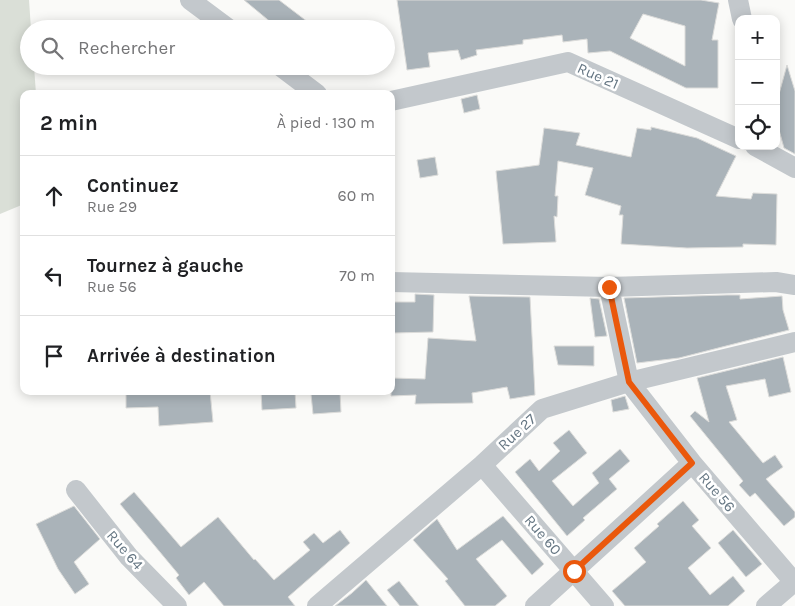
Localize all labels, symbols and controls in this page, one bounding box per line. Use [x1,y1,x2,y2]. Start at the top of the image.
map controls [735,15,780,150]
button: + [735,15,780,60]
search box [20,20,395,75]
icon: search [38,34,66,62]
text: Rechercher [78,37,175,59]
street label: Rue 21 [575,59,621,93]
button: − [735,60,780,105]
button: locate [735,105,780,150]
text: 2 min [40,111,98,135]
text: À pied · 130 m [277,113,375,132]
text: Continuez [87,175,179,197]
icon: ahead [40,182,68,210]
text: 60 m [338,186,375,205]
text: Rue 29 [87,197,137,216]
text: Tournez à gauche [87,255,244,277]
icon: left [40,262,68,290]
text: 70 m [339,266,375,285]
route end [598,276,621,299]
text: Rue 56 [87,277,137,296]
icon: arrive [40,342,68,370]
text: Arrivée à destination [87,345,276,367]
street label: Rue 27 [494,410,540,454]
street label: Rue 56 [695,469,739,515]
street label: Rue 60 [521,511,565,559]
street label: Rue 64 [103,527,147,574]
route start [563,560,586,583]

